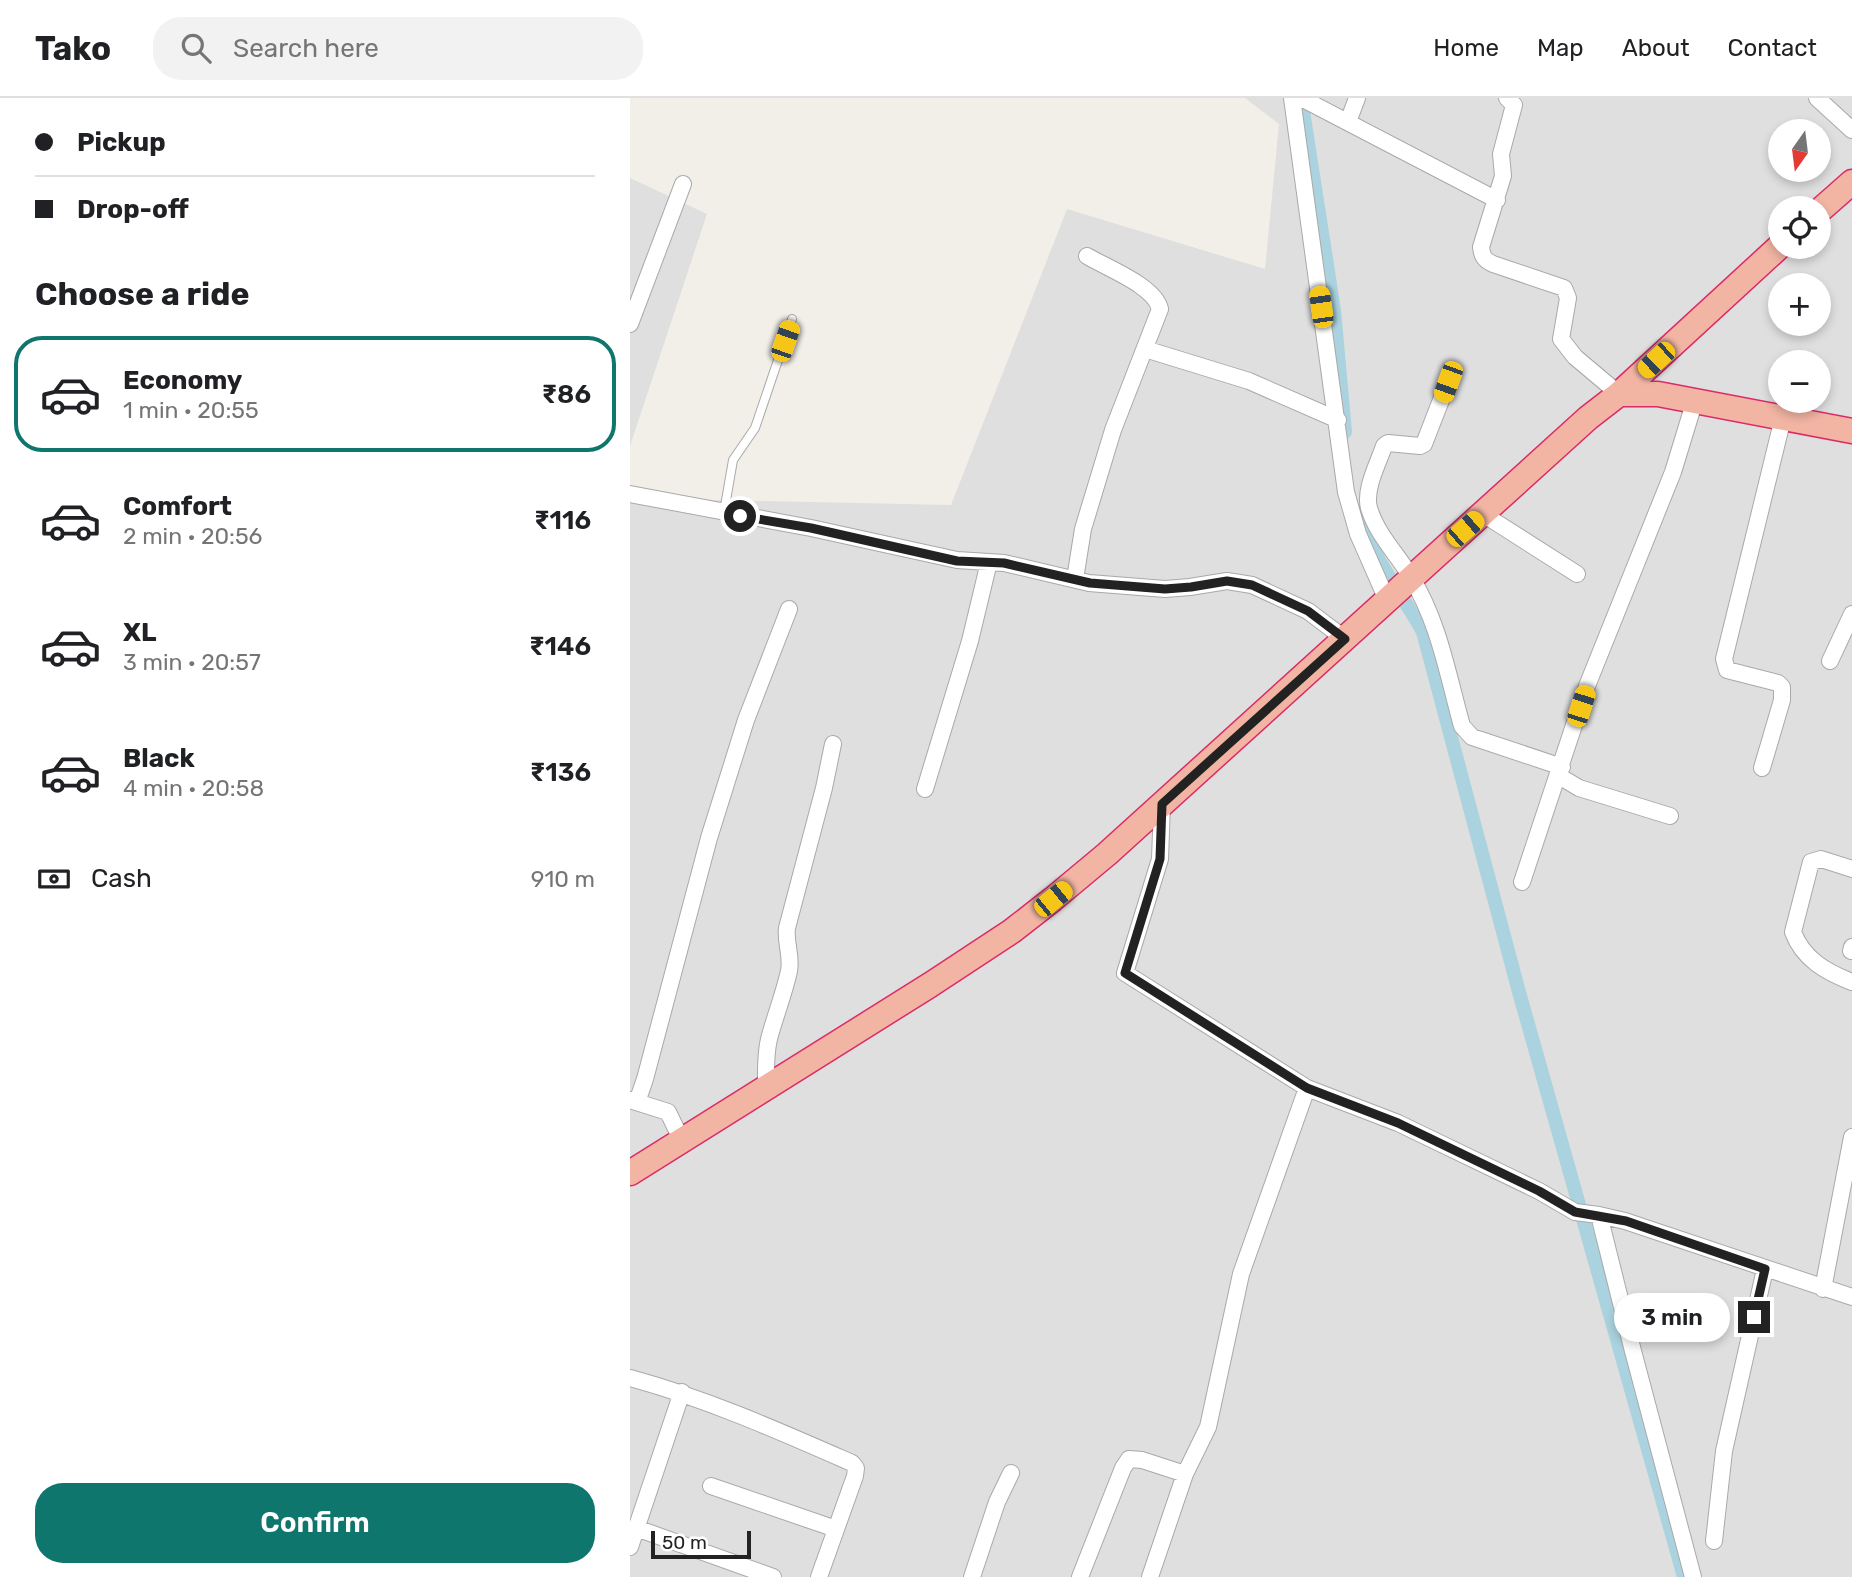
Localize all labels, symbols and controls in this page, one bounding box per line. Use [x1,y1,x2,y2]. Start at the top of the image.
search box [153,17,643,80]
text: Tako [35,29,111,68]
icon: search [177,29,215,67]
text: Search here [233,33,379,64]
text: Home [1433,34,1499,62]
text: Map [1537,34,1584,62]
text: About [1622,34,1690,62]
text: Contact [1728,34,1817,62]
north arrow [1768,119,1830,182]
map controls [1768,119,1831,413]
text: Pickup [77,127,166,158]
text: Drop-off [77,194,189,225]
button: locate [1768,196,1831,259]
button: + [1768,273,1831,336]
text: Choose a ride [35,275,249,313]
car [1308,285,1335,329]
car [769,318,802,364]
car [1634,338,1679,382]
button: − [1768,350,1831,413]
car [1431,359,1466,405]
icon: car [39,363,102,426]
text: Economy [123,365,242,396]
text: ₹86 [542,379,591,410]
text: 1 min · 20:55 [123,396,259,424]
icon: car [39,489,102,552]
text: Comfort [123,491,232,522]
route start [724,500,756,532]
text: ₹116 [534,505,591,536]
car [1443,507,1488,551]
text: 2 min · 20:56 [123,522,262,550]
icon: car [39,615,102,678]
text: XL [123,617,156,648]
text: ₹146 [529,631,591,662]
text: 3 min · 20:57 [123,648,261,676]
car [1565,683,1598,729]
icon: car [39,741,102,804]
text: Black [123,743,195,774]
text: ₹136 [530,757,591,788]
text: 4 min · 20:58 [123,774,264,802]
icon: cash [35,860,73,898]
text: Cash [91,863,152,894]
text: 910 m [531,865,595,893]
car [1031,878,1076,920]
callout: 3 min [1614,1292,1730,1342]
route end [1738,1301,1770,1333]
text: 3 min [1641,1303,1703,1331]
button: Confirm [35,1483,595,1563]
scale bar [651,1528,751,1560]
text: 50 m [662,1531,707,1554]

